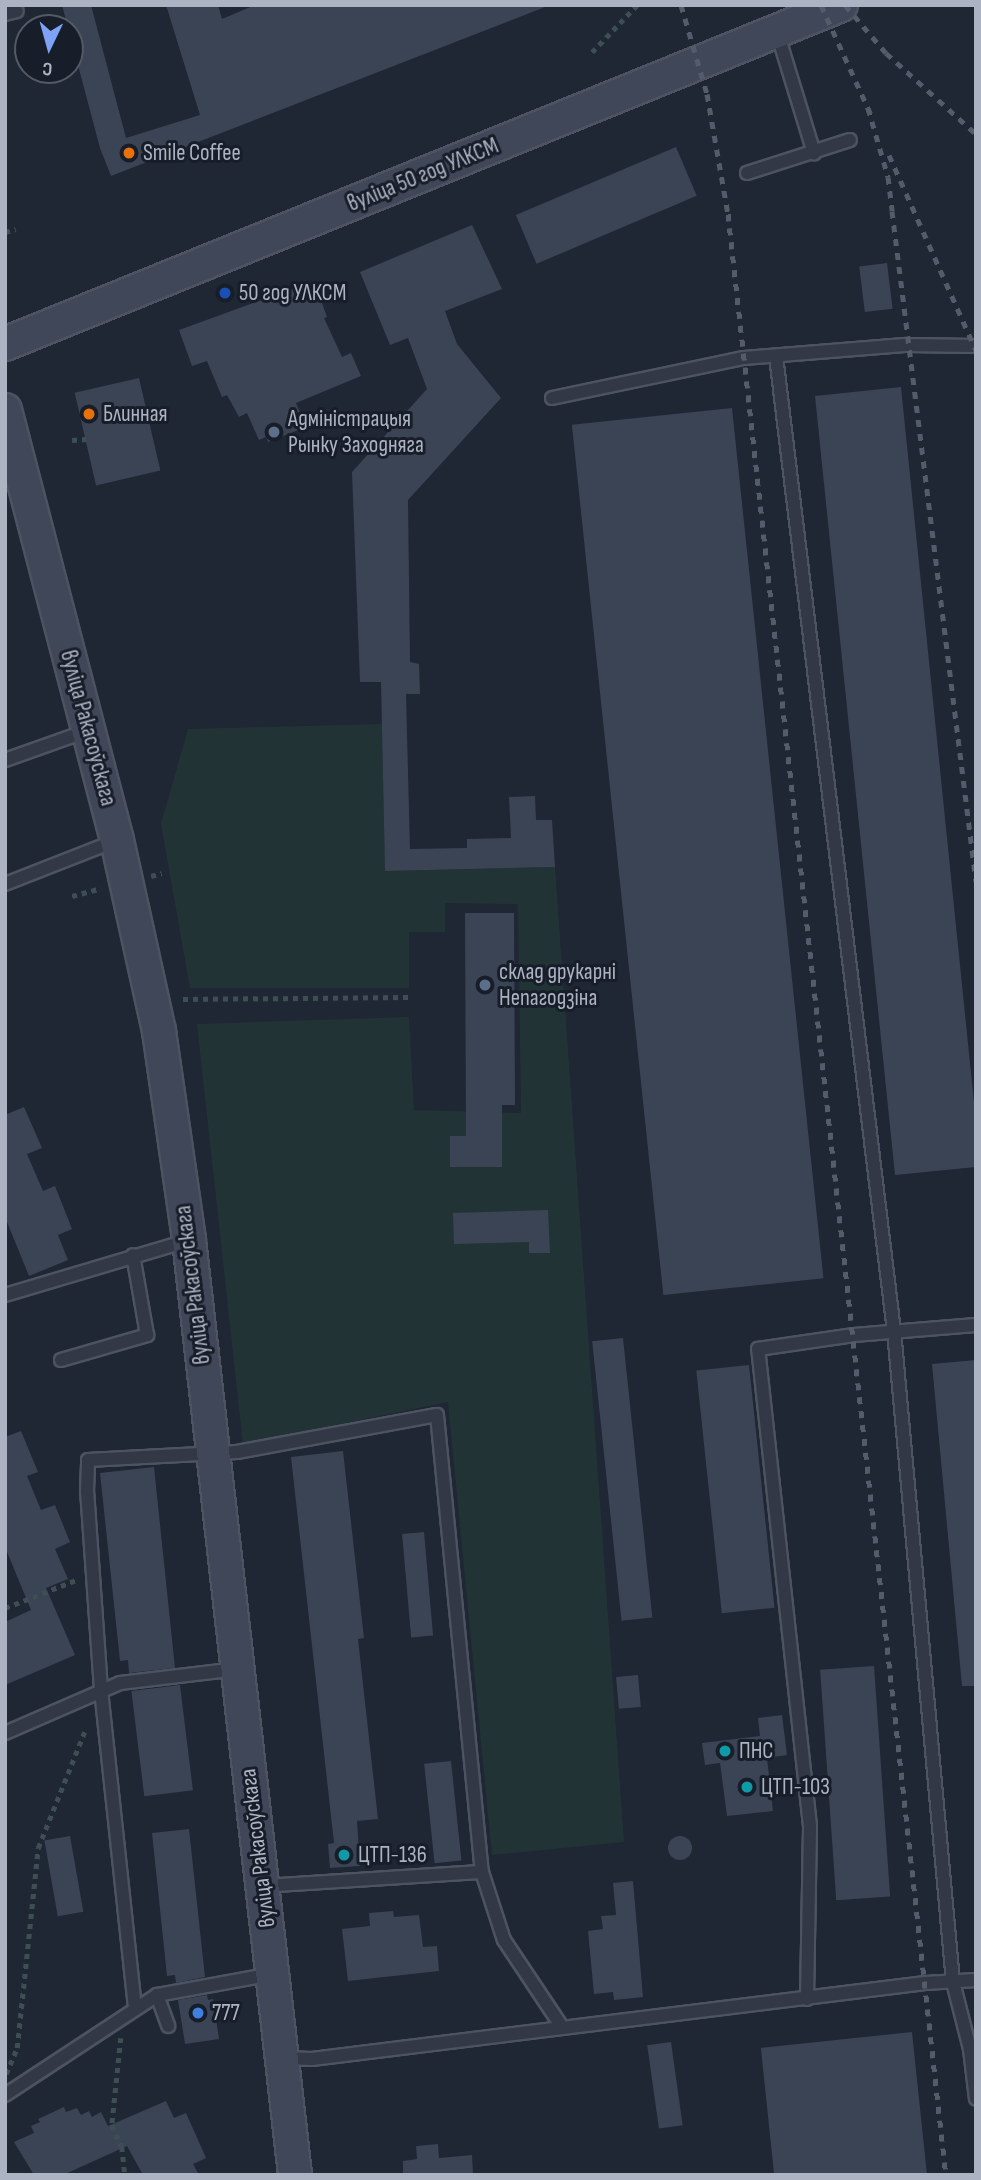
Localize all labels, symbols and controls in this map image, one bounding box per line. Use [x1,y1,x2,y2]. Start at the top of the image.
north arrow [14,14,84,84]
text: С [41,57,53,80]
street label: вуліца 50 год УЛКСМ [344,132,502,218]
place label: Smile Coffee [143,139,241,167]
marker: Smile Coffee [121,145,137,161]
place label: 50 год УЛКСМ [239,279,346,307]
marker: 50 год УЛКСМ [217,285,233,301]
place label: Блинная [103,400,168,428]
place label: Адміністрацыя Рынку Заходняга [288,405,424,459]
marker: Блинная [81,406,97,422]
marker: Адміністрацыя Рынку Заходняга [266,424,282,440]
street label: вуліца Ракасоўскага [54,647,122,809]
place label: склад друкарні Непагодзіна [499,958,616,1012]
marker: склад друкарні Непагодзіна [477,977,493,993]
street label: вуліца Ракасоўскага [170,1204,216,1366]
place label: ПНС [739,1737,773,1765]
marker: ПНС [717,1743,733,1759]
street label: вуліца Ракасоўскага [235,1767,281,1929]
place label: ЦТП-103 [761,1773,830,1801]
marker: ЦТП-103 [739,1779,755,1795]
place label: ЦТП-136 [358,1841,427,1869]
marker: ЦТП-136 [336,1847,352,1863]
place label: 777 [212,1999,240,2027]
marker: 777 [190,2005,206,2021]

